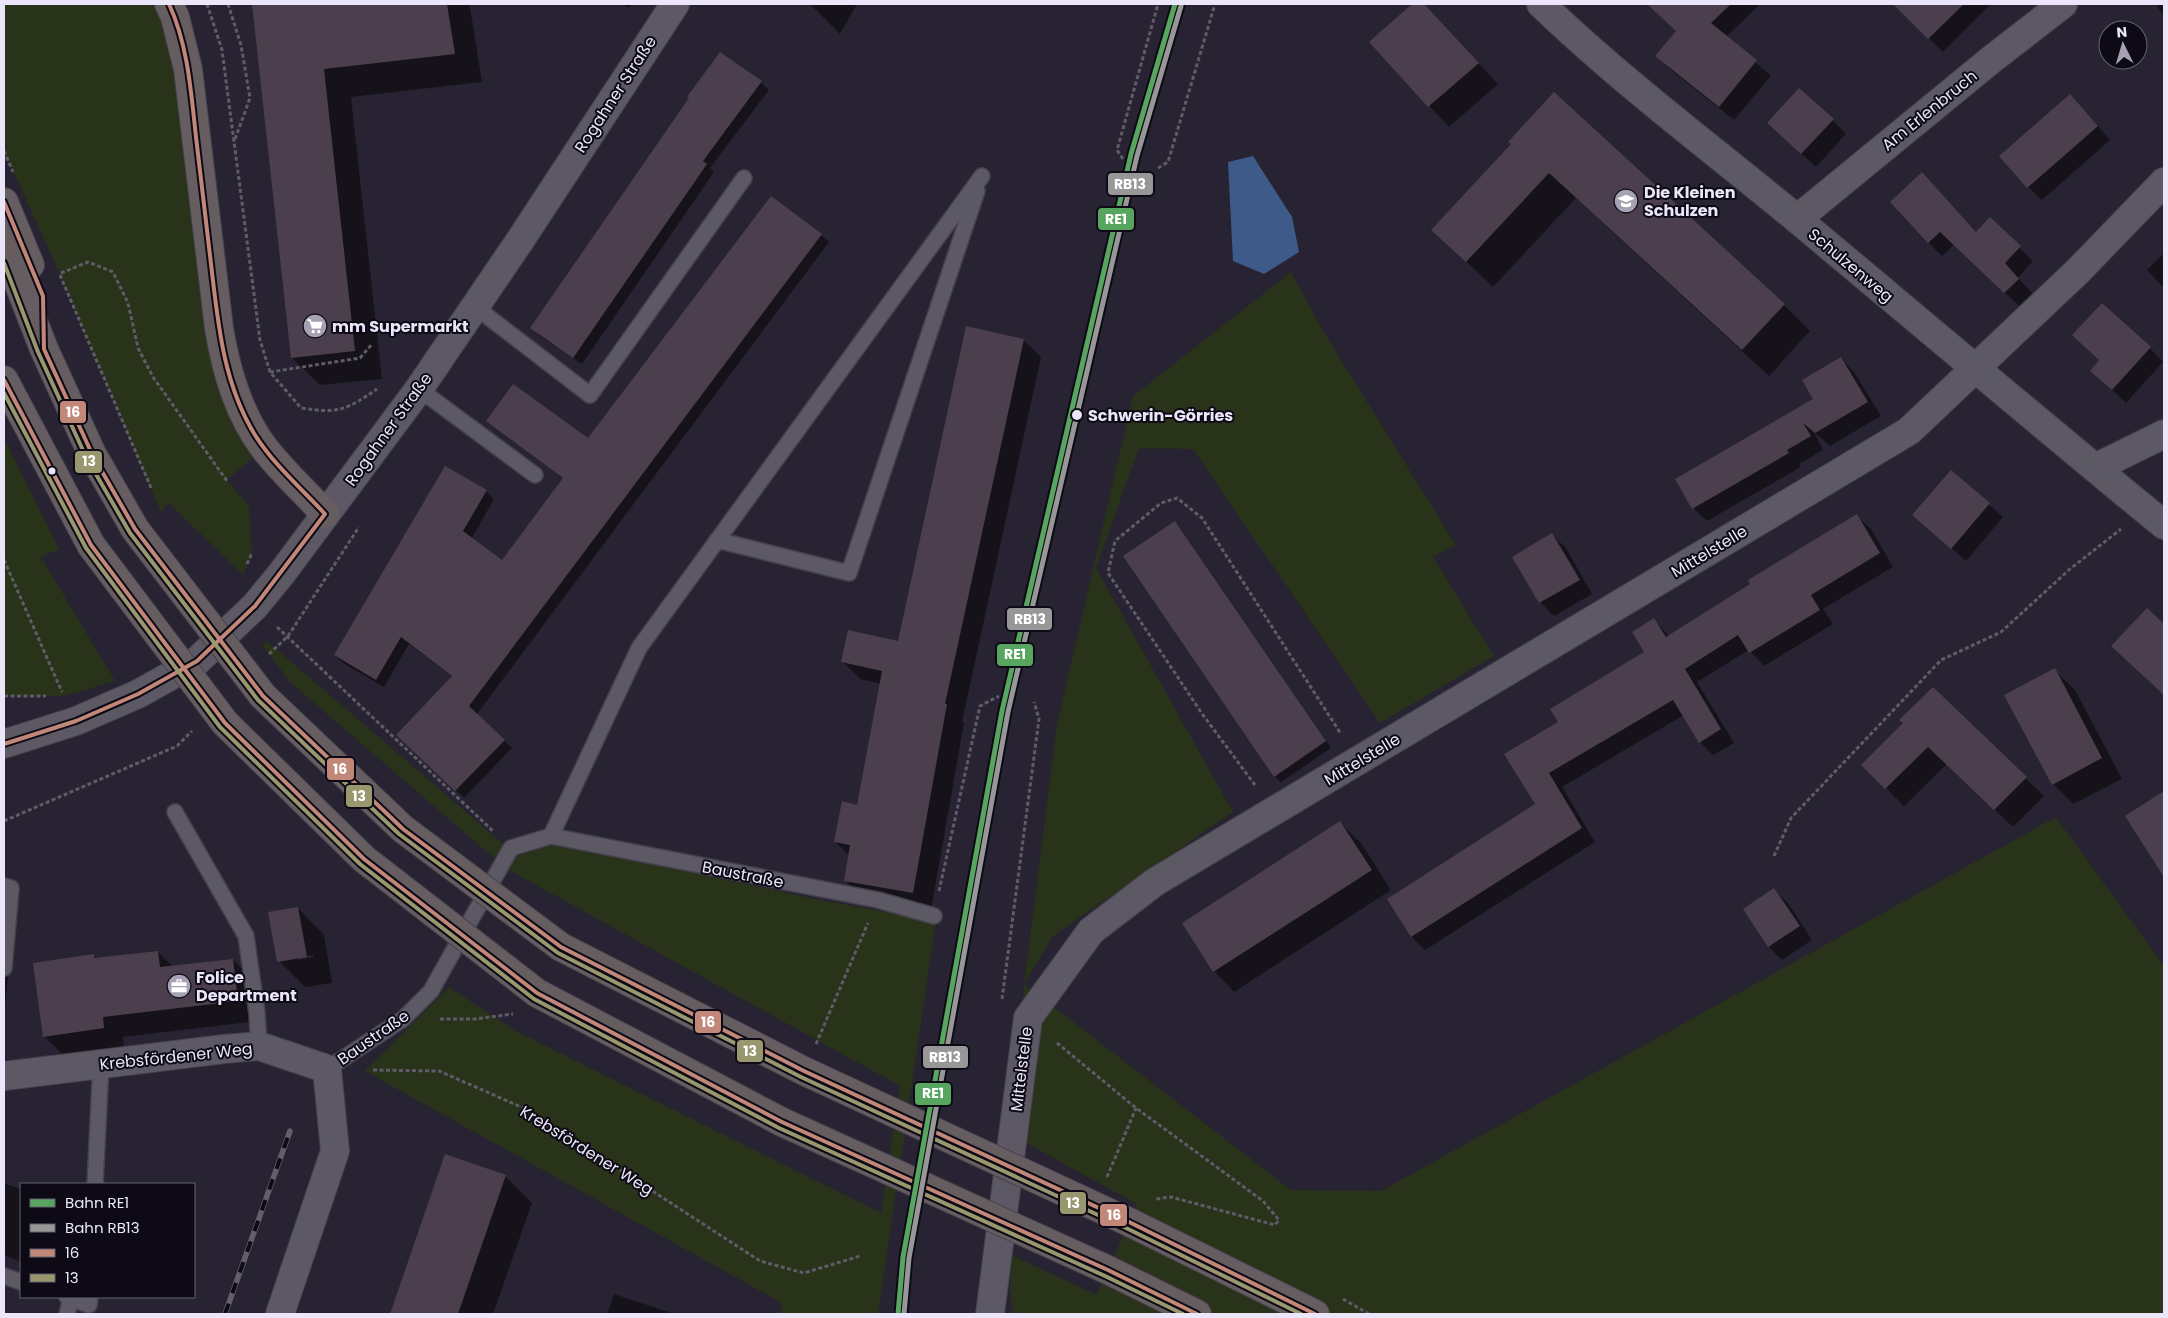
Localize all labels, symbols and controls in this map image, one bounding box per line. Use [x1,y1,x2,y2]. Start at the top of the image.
north arrow [2098,20,2148,70]
text: N [2116,22,2128,42]
street label: Rogahner Straße [569,31,662,157]
street label: Am Erlenbruch [1877,65,1982,156]
line badge: RB13 [1107,172,1154,196]
text: RB13 [1114,174,1146,194]
place label: Die Kleinen Schulzen [1644,181,1735,222]
school or university icon: Die Kleinen Schulzen [1613,188,1639,214]
line badge: RE1 [1097,207,1135,231]
text: RE1 [1105,209,1127,229]
street label: Schulzenweg [1803,223,1898,308]
supermarket icon: mm Supermarkt [302,313,328,339]
place label: mm Supermarkt [332,315,469,338]
street label: Rogahner Straße [339,368,437,491]
line badge: 16 [59,400,87,424]
text: 16 [66,402,80,422]
place label: Schwerin-Görries [1088,404,1233,427]
marker: Schwerin-Görries [1070,408,1084,422]
line badge: 13 [74,450,103,474]
text: 13 [82,451,96,471]
unlabelled marker [47,466,57,476]
street label: Mittelstelle [1667,520,1752,583]
line badge: RB13 [1006,607,1053,631]
text: RB13 [1014,609,1046,629]
line badge: RE1 [996,643,1034,667]
text: RE1 [1004,644,1026,664]
street label: Mittelstelle [1320,728,1405,791]
line badge: 16 [326,757,355,781]
text: 16 [333,759,347,779]
line badge: 13 [345,784,373,808]
text: 13 [352,786,366,806]
street label: Baustraße [700,855,786,894]
place label: Folice Department [196,966,297,1007]
office icon: Folice Department [166,973,192,999]
street label: Baustraße [333,1004,414,1071]
line badge: 16 [694,1010,722,1034]
text: 16 [701,1012,715,1032]
street label: Mittelstelle [1005,1025,1038,1113]
street label: Krebsfördener Weg [98,1037,254,1076]
line badge: 13 [736,1039,764,1063]
text: 13 [743,1041,757,1061]
line badge: RB13 [922,1045,969,1069]
text: RB13 [929,1047,961,1067]
line badge: RE1 [914,1082,952,1106]
text: RE1 [922,1083,944,1103]
street label: Krebsfördener Weg [516,1100,658,1201]
legend [20,1183,195,1298]
line badge: 13 [1059,1191,1087,1215]
text: Bahn RE1 [65,1192,129,1213]
text: 13 [1066,1193,1080,1213]
line badge: 16 [1099,1203,1128,1227]
text: 16 [1107,1205,1121,1225]
text: Bahn RB13 [65,1217,140,1238]
text: 16 [65,1242,79,1263]
text: 13 [65,1267,79,1288]

